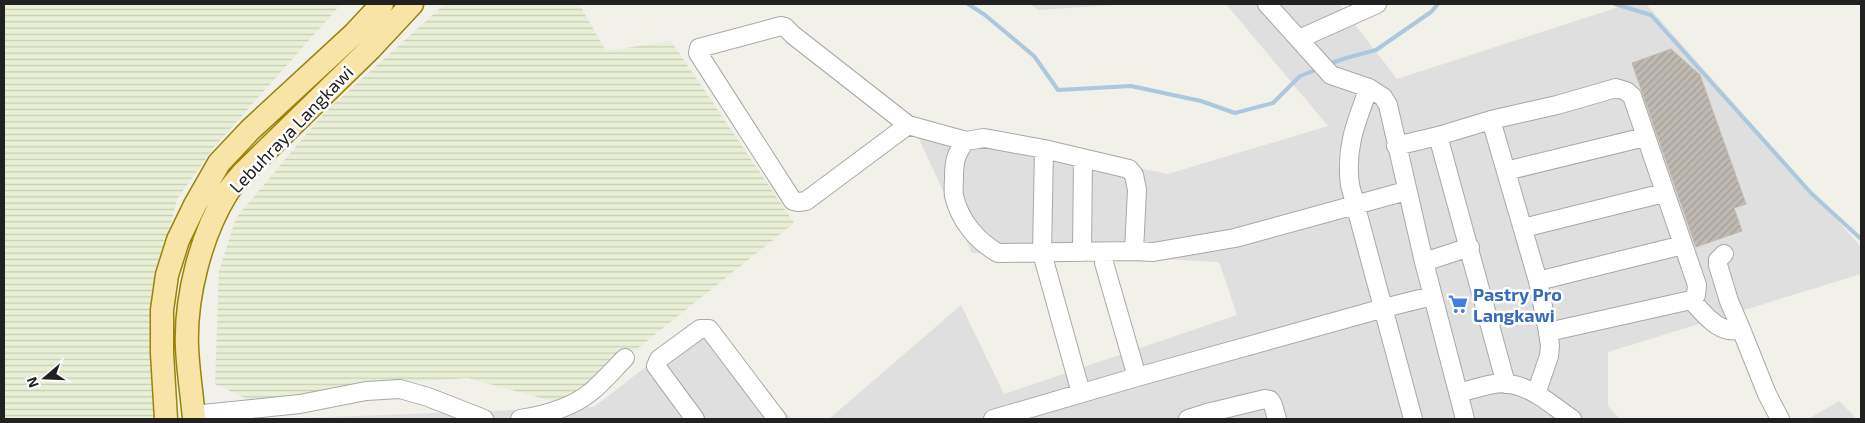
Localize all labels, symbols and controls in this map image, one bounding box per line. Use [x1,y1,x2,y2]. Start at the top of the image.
street label: Lebuhraya Langkawi [225,61,357,197]
place label: Pastry Pro Langkawi [1473,283,1562,326]
supermarket icon: Pastry Pro Langkawi [1447,293,1469,315]
north arrow [20,353,70,403]
text: N [23,375,42,390]

